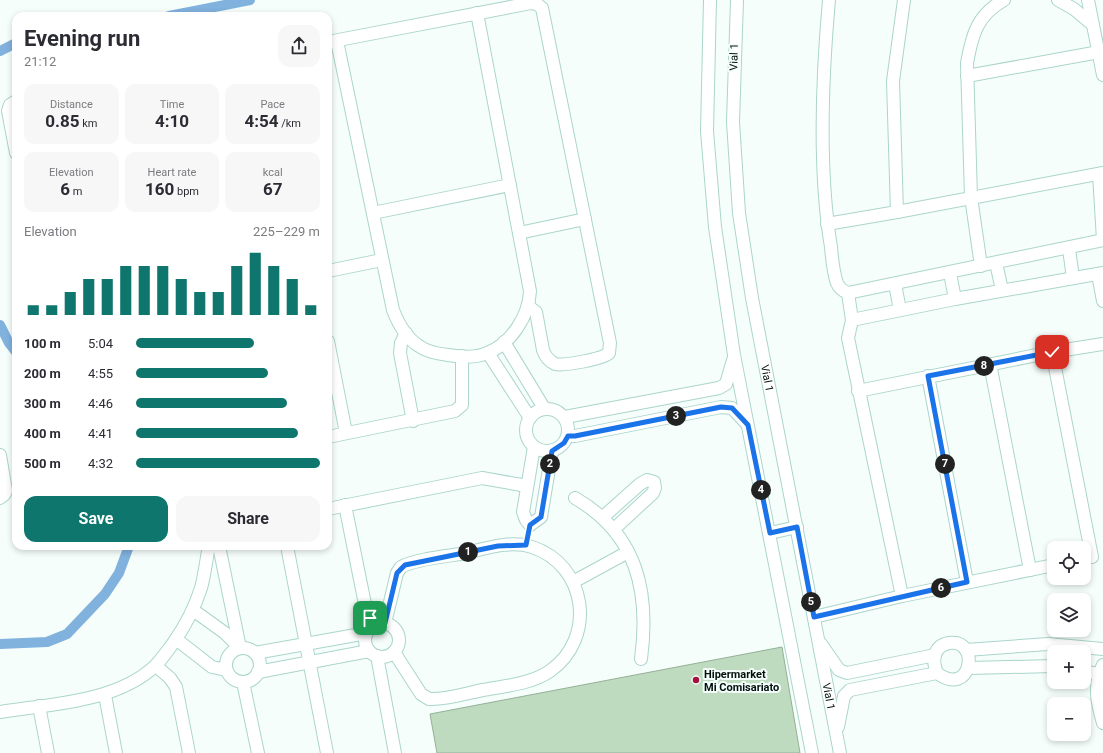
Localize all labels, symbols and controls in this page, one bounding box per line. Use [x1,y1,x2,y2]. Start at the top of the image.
button: share [278,25,320,67]
text: Evening run [24,26,140,51]
street label: Vial 1 [727,43,741,71]
text: 21:12 [24,54,56,69]
text: Distance [50,98,93,111]
text: Time [160,98,184,111]
text: Pace [260,98,285,111]
text: 0.85 [45,111,79,131]
text: 4:10 [155,111,189,131]
text: 4:54 [244,111,278,131]
text: km [79,117,97,130]
text: /km [278,117,301,130]
text: Elevation [49,166,94,179]
text: Heart rate [148,166,196,179]
text: kcal [263,166,283,179]
text: 6 [60,179,70,199]
text: 160 [145,179,174,199]
text: 67 [263,179,282,199]
text: m [70,185,82,198]
text: bpm [174,185,199,198]
text: Elevation [24,224,77,239]
text: 225–229 m [253,224,320,239]
pin [1035,335,1069,369]
text: 100 m [24,336,61,351]
text: 5:04 [88,336,113,351]
icon: check [1041,341,1063,363]
pin: 8 [974,356,994,376]
text: 8 [981,359,987,372]
street label: Vial 1 [759,364,776,393]
text: 200 m [24,366,61,381]
text: 4:55 [88,366,113,381]
text: 300 m [24,396,61,411]
text: 4:46 [88,396,113,411]
pin: 3 [666,406,686,426]
text: 3 [673,409,679,422]
text: 400 m [24,426,61,441]
text: 4:41 [88,426,113,441]
pin: 2 [540,454,560,474]
pin: 7 [935,454,955,474]
text: 500 m [24,456,61,471]
text: 4:32 [88,456,113,471]
text: 2 [547,457,553,470]
text: 7 [942,457,948,470]
pin: 4 [751,480,771,500]
text: 4 [758,483,764,496]
button: Save [24,496,168,542]
button: Share [176,496,320,542]
map controls [1047,541,1091,741]
button: locate [1047,541,1091,585]
pin: 1 [458,542,478,562]
text: 1 [465,545,471,558]
pin: 6 [931,578,951,598]
text: 6 [938,581,944,594]
pin: 5 [801,592,821,612]
button: layers [1047,593,1091,637]
text: 5 [808,595,814,608]
pin [353,601,387,635]
icon: arrive [359,607,381,629]
button: + [1047,645,1091,689]
place label: Hipermarket Mi Comisariato [704,668,779,694]
marker: Hipermarket Mi Comisariato [691,675,701,685]
street label: Vial 1 [820,682,838,711]
button: − [1047,697,1091,741]

